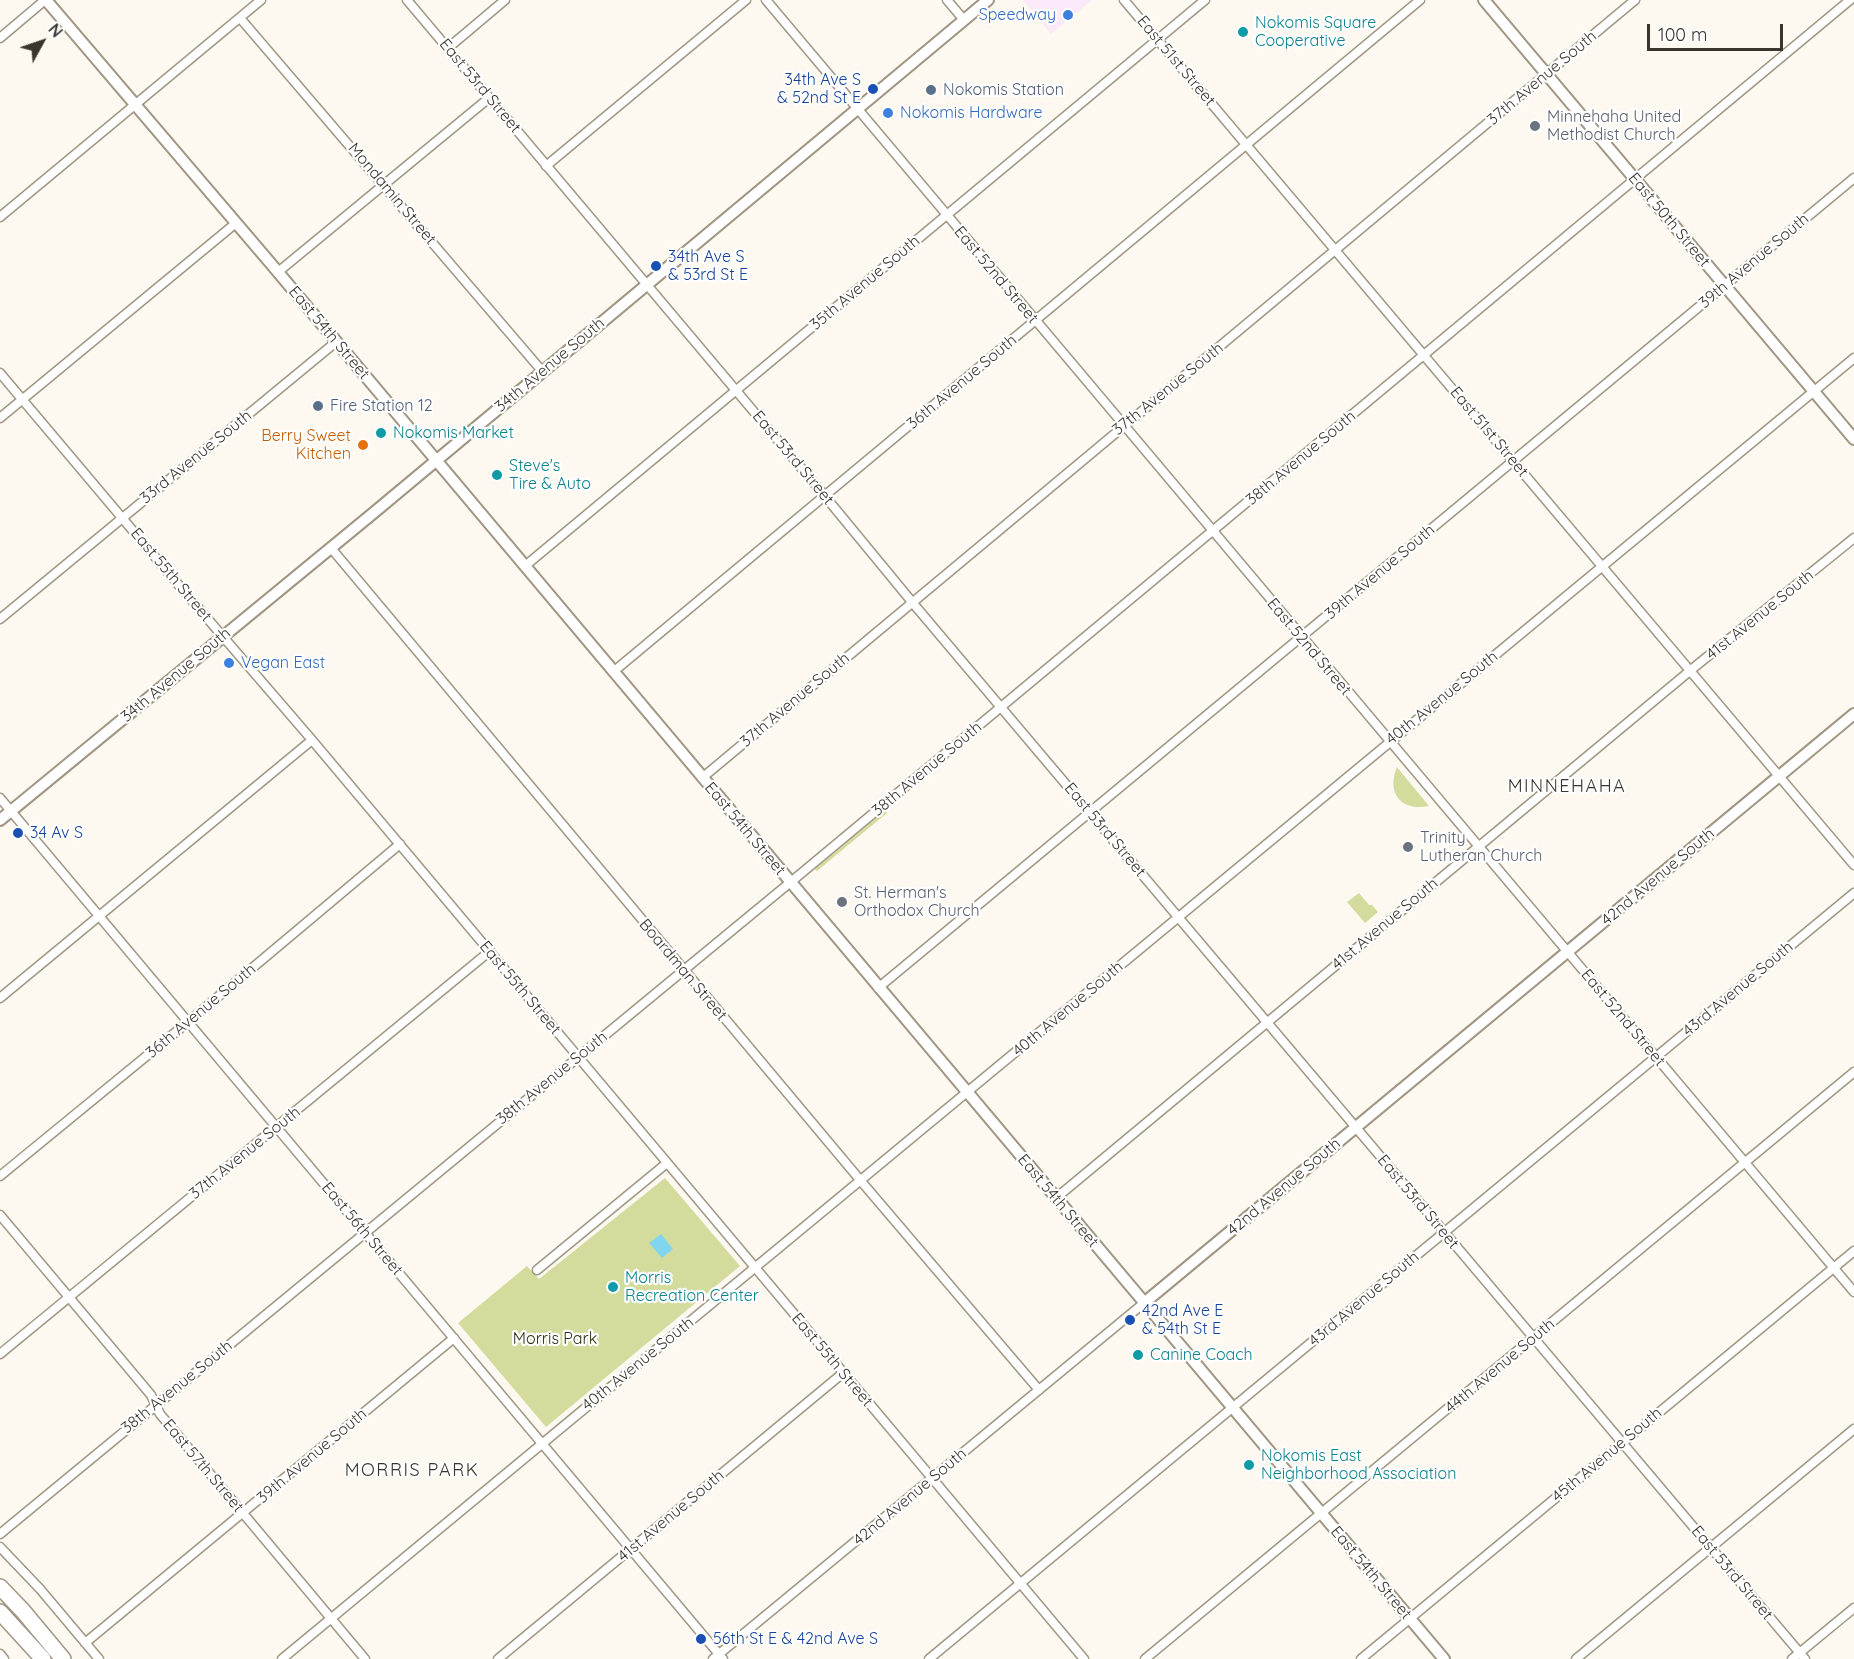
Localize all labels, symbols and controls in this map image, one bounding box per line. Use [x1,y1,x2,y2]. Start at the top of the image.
place label: Speedway [979,5,1056,25]
marker: Speedway [1061,8,1075,22]
north arrow [12,12,72,72]
street label: East 51st Street [1133,12,1219,110]
scale bar [1650,12,1786,50]
place label: Nokomis Square Cooperative [1255,13,1376,51]
text: N [44,19,67,41]
text: 100 m [1658,23,1707,46]
marker: Nokomis Square Cooperative [1236,25,1250,39]
street label: 37th Avenue South [1483,27,1601,129]
street label: East 53rd Street [435,35,525,137]
place label: 34th Ave S & 52nd St E [777,70,861,108]
place label: Nokomis Station [943,80,1064,100]
marker: 34th Ave S & 52nd St E [866,82,880,96]
marker: Nokomis Station [924,83,938,97]
place label: Nokomis Hardware [900,103,1042,123]
marker: Nokomis Hardware [881,106,895,120]
place label: Minnehaha United Methodist Church [1547,107,1681,145]
marker: Minnehaha United Methodist Church [1528,119,1542,133]
street label: Mondamin Street [344,139,440,249]
street label: East 50th Street [1624,169,1714,271]
street label: 39th Avenue South [1695,209,1813,313]
street label: East 52nd Street [950,223,1042,327]
street label: 35th Avenue South [806,232,924,334]
place label: 34th Ave S & 53rd St E [668,247,748,285]
marker: 34th Ave S & 53rd St E [649,259,663,273]
street label: East 54th Street [284,282,374,384]
street label: 34th Avenue South [491,314,609,416]
street label: 36th Avenue South [903,331,1021,433]
street label: 37th Avenue South [1109,338,1227,440]
street label: East 51st Street [1446,383,1532,481]
place label: Fire Station 12 [330,396,433,416]
marker: Fire Station 12 [311,399,325,413]
street label: 33rd Avenue South [136,406,256,508]
street label: East 53rd Street [748,407,838,509]
street label: 38th Avenue South [1242,407,1360,509]
place label: Nokomis Market [393,423,514,443]
place label: Berry Sweet Kitchen [261,426,351,464]
marker: Nokomis Market [374,426,388,440]
marker: Berry Sweet Kitchen [356,438,370,452]
place label: Steve's Tire & Auto [509,456,591,494]
marker: Steve's Tire & Auto [490,468,504,482]
street label: 39th Avenue South [1321,520,1439,624]
street label: East 55th Street [126,524,216,626]
street label: 41st Avenue South [1702,566,1818,664]
street label: East 52nd Street [1263,595,1355,699]
street label: 34th Avenue South [117,624,235,726]
street label: 40th Avenue South [1382,647,1502,749]
street label: 37th Avenue South [736,649,854,751]
place label: Vegan East [241,653,325,673]
marker: Vegan East [222,656,236,670]
street label: 38th Avenue South [868,718,986,820]
district label: MINNEHAHA [1508,776,1626,798]
street label: East 54th Street [700,778,790,880]
street label: East 53rd Street [1060,779,1150,881]
place label: 34 Av S [30,823,83,843]
street label: 42nd Avenue South [1597,824,1719,930]
marker: 34 Av S [11,826,25,840]
place label: Trinity Lutheran Church [1420,828,1542,866]
marker: Trinity Lutheran Church [1401,840,1415,854]
street label: 41st Avenue South [1328,874,1442,974]
place label: St. Herman's Orthodox Church [854,883,980,921]
marker: St. Herman's Orthodox Church [835,895,849,909]
street label: Boardman Street [635,915,731,1025]
street label: East 55th Street [475,937,565,1039]
street label: 43rd Avenue South [1679,937,1797,1041]
street label: 40th Avenue South [1009,957,1127,1061]
street label: 36th Avenue South [142,960,260,1062]
street label: East 52nd Street [1577,966,1669,1070]
street label: 38th Avenue South [493,1027,611,1129]
street label: 37th Avenue South [186,1102,304,1204]
street label: 42nd Avenue South [1223,1134,1345,1240]
street label: East 54th Street [1013,1150,1103,1252]
street label: East 53rd Street [1373,1151,1463,1253]
street label: East 56th Street [317,1178,407,1280]
street label: 43rd Avenue South [1305,1247,1423,1351]
place label: Morris Recreation Center [625,1268,759,1306]
marker: Morris Recreation Center [606,1280,620,1294]
place label: 42nd Ave E & 54th St E [1142,1301,1223,1339]
street label: East 55th Street [787,1309,877,1411]
street label: 40th Avenue South [578,1313,698,1415]
marker: 42nd Ave E & 54th St E [1123,1313,1137,1327]
street label: 44th Avenue South [1441,1315,1559,1417]
park label: Morris Park [513,1329,597,1349]
street label: 38th Avenue South [118,1336,236,1438]
place label: Canine Coach [1150,1345,1253,1365]
marker: Canine Coach [1131,1348,1145,1362]
street label: 45th Avenue South [1548,1403,1666,1507]
street label: 39th Avenue South [253,1404,371,1508]
street label: East 57th Street [158,1416,248,1516]
street label: 42nd Avenue South [849,1444,971,1550]
place label: Nokomis East Neighborhood Association [1261,1446,1456,1484]
marker: Nokomis East Neighborhood Association [1242,1458,1256,1472]
district label: MORRIS PARK [345,1460,479,1482]
street label: 41st Avenue South [614,1466,728,1566]
street label: East 54th Street [1326,1522,1416,1624]
street label: East 53rd Street [1687,1522,1777,1624]
place label: 56th St E & 42nd Ave S [713,1629,878,1649]
marker: 56th St E & 42nd Ave S [694,1632,708,1646]

